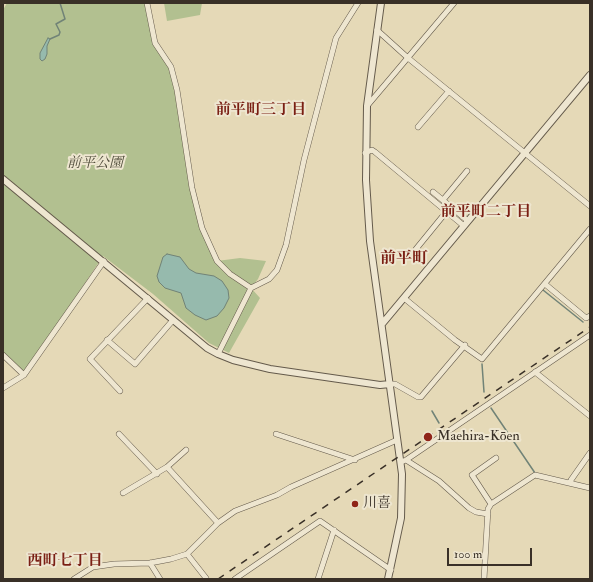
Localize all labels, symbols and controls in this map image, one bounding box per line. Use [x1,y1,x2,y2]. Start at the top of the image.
district label: 前平町三丁目 [216,102,306,120]
park label: 前平公園 [67,156,123,172]
district label: 前平町二丁目 [441,204,531,222]
district label: 前平町 [380,250,428,270]
place label: Maehira-Kōen [437,429,520,445]
marker: Maehira-Kōen [422,431,434,443]
place label: 川喜 [363,496,391,512]
marker: 川喜 [350,499,360,509]
scale bar [449,540,534,566]
text: 100 m [454,547,482,562]
district label: 西町七丁目 [28,553,102,571]

